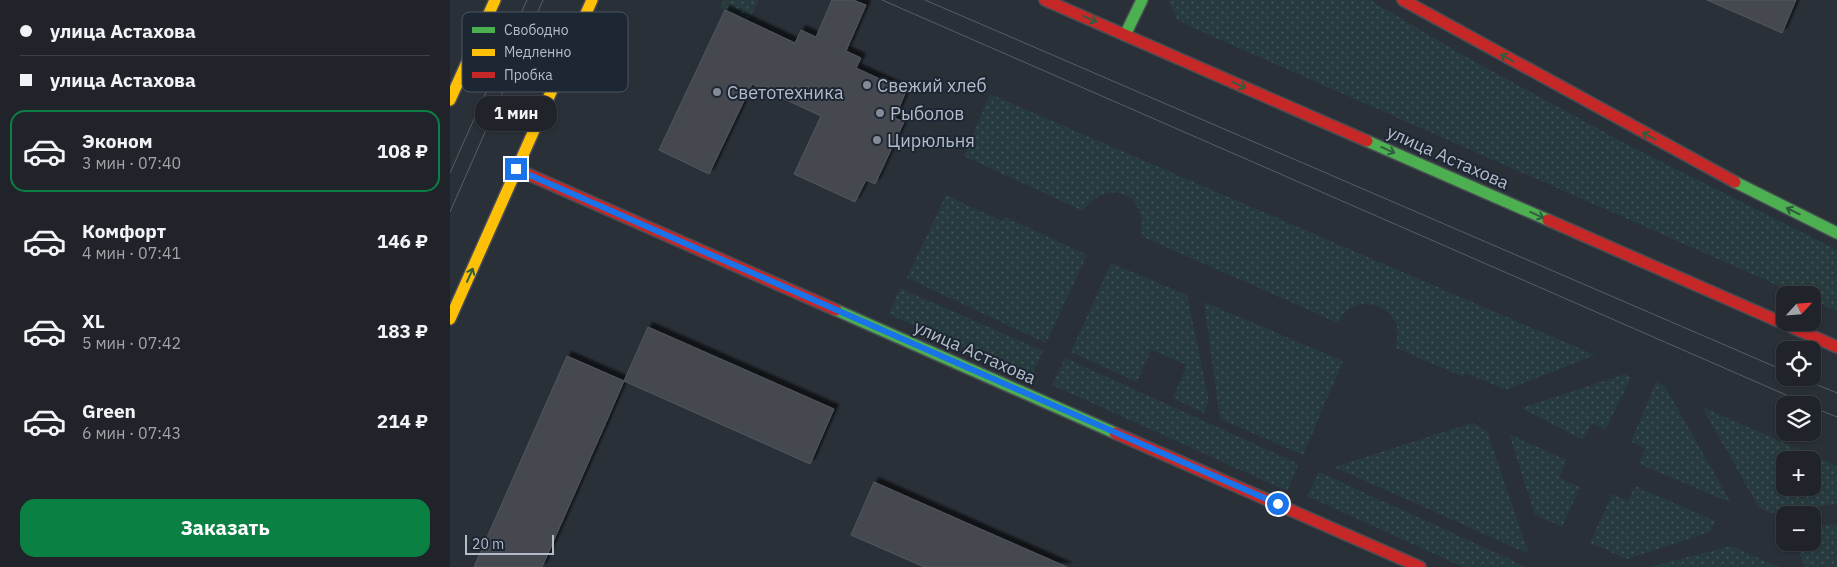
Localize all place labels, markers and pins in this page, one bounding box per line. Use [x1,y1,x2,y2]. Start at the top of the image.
place label: Свежий хлеб [877,74,987,97]
marker: Свежий хлеб [861,79,873,91]
place label: Светотехника [727,81,844,104]
marker: Светотехника [711,86,723,98]
place label: Рыболов [890,102,964,125]
marker: Рыболов [874,107,886,119]
place label: Цирюльня [887,129,975,152]
marker: Цирюльня [871,134,883,146]

